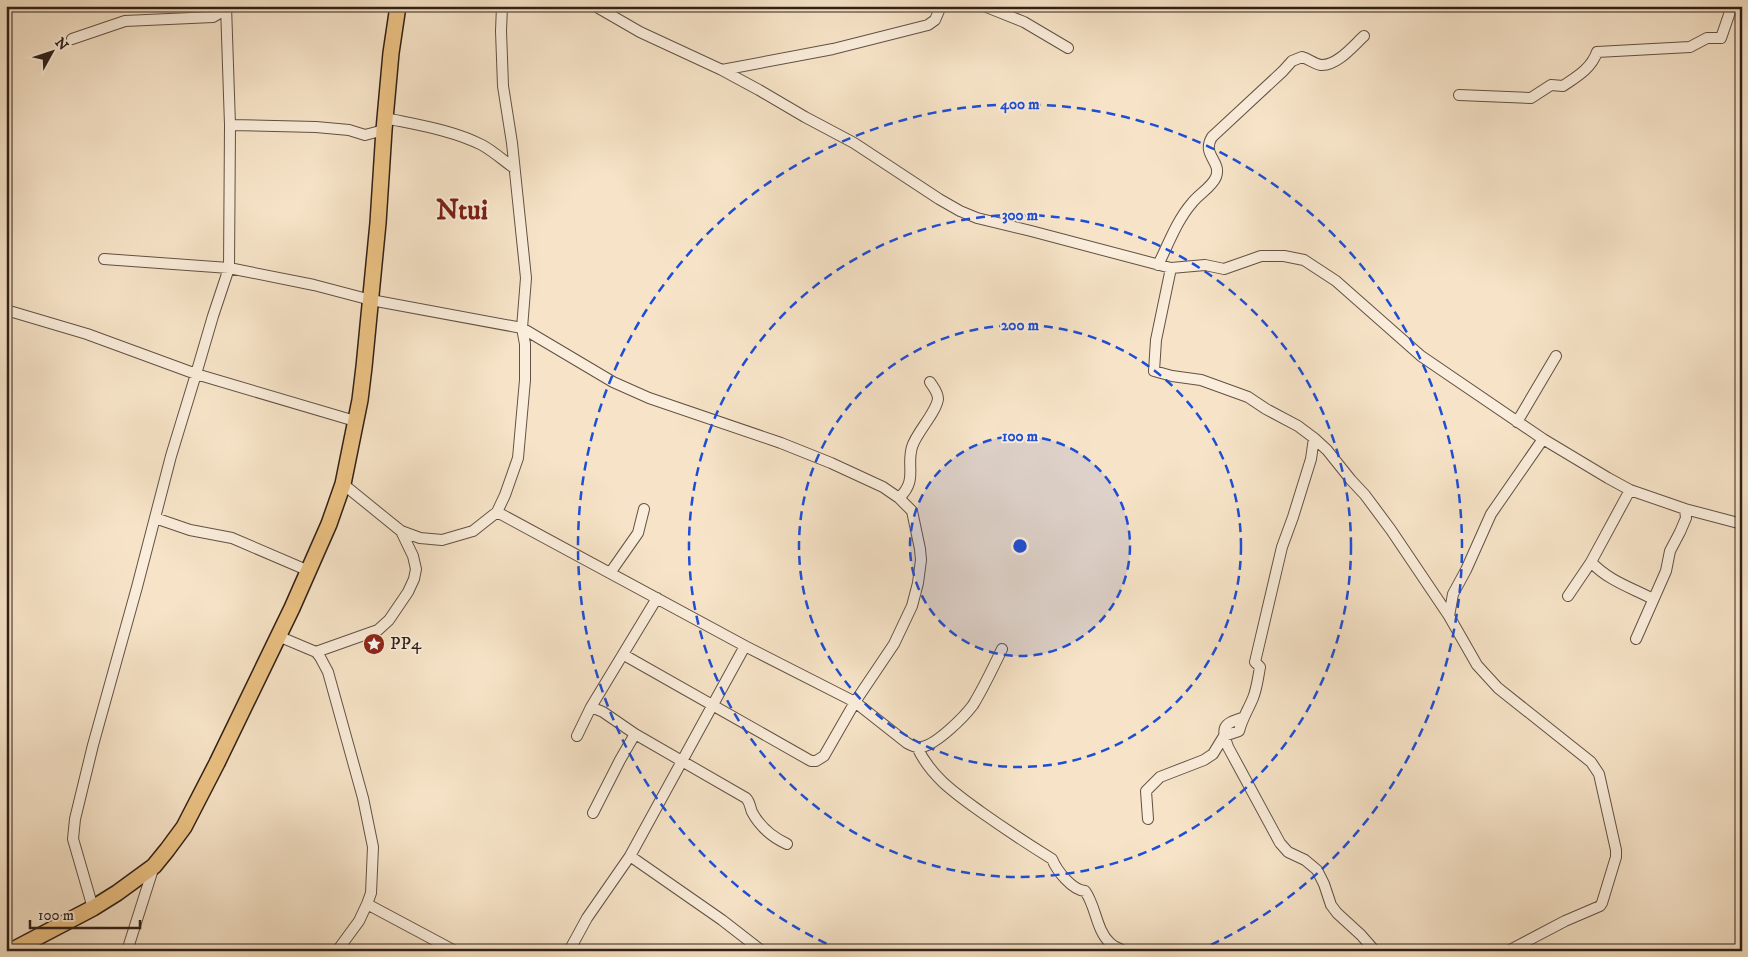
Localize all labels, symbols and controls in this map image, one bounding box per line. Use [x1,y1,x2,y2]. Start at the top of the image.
north arrow [28,28,78,78]
text: N [51,34,72,55]
text: 400 m [999,95,1040,114]
district label: Ntui [436,193,488,228]
text: 300 m [1002,206,1039,225]
text: 200 m [1001,316,1040,335]
text: 100 m [1002,427,1039,446]
centre of rings [1011,537,1029,555]
place icon: PP4 [362,632,386,656]
place label: PP4 [390,633,422,655]
scale bar [30,897,140,929]
text: 100 m [38,906,74,925]

